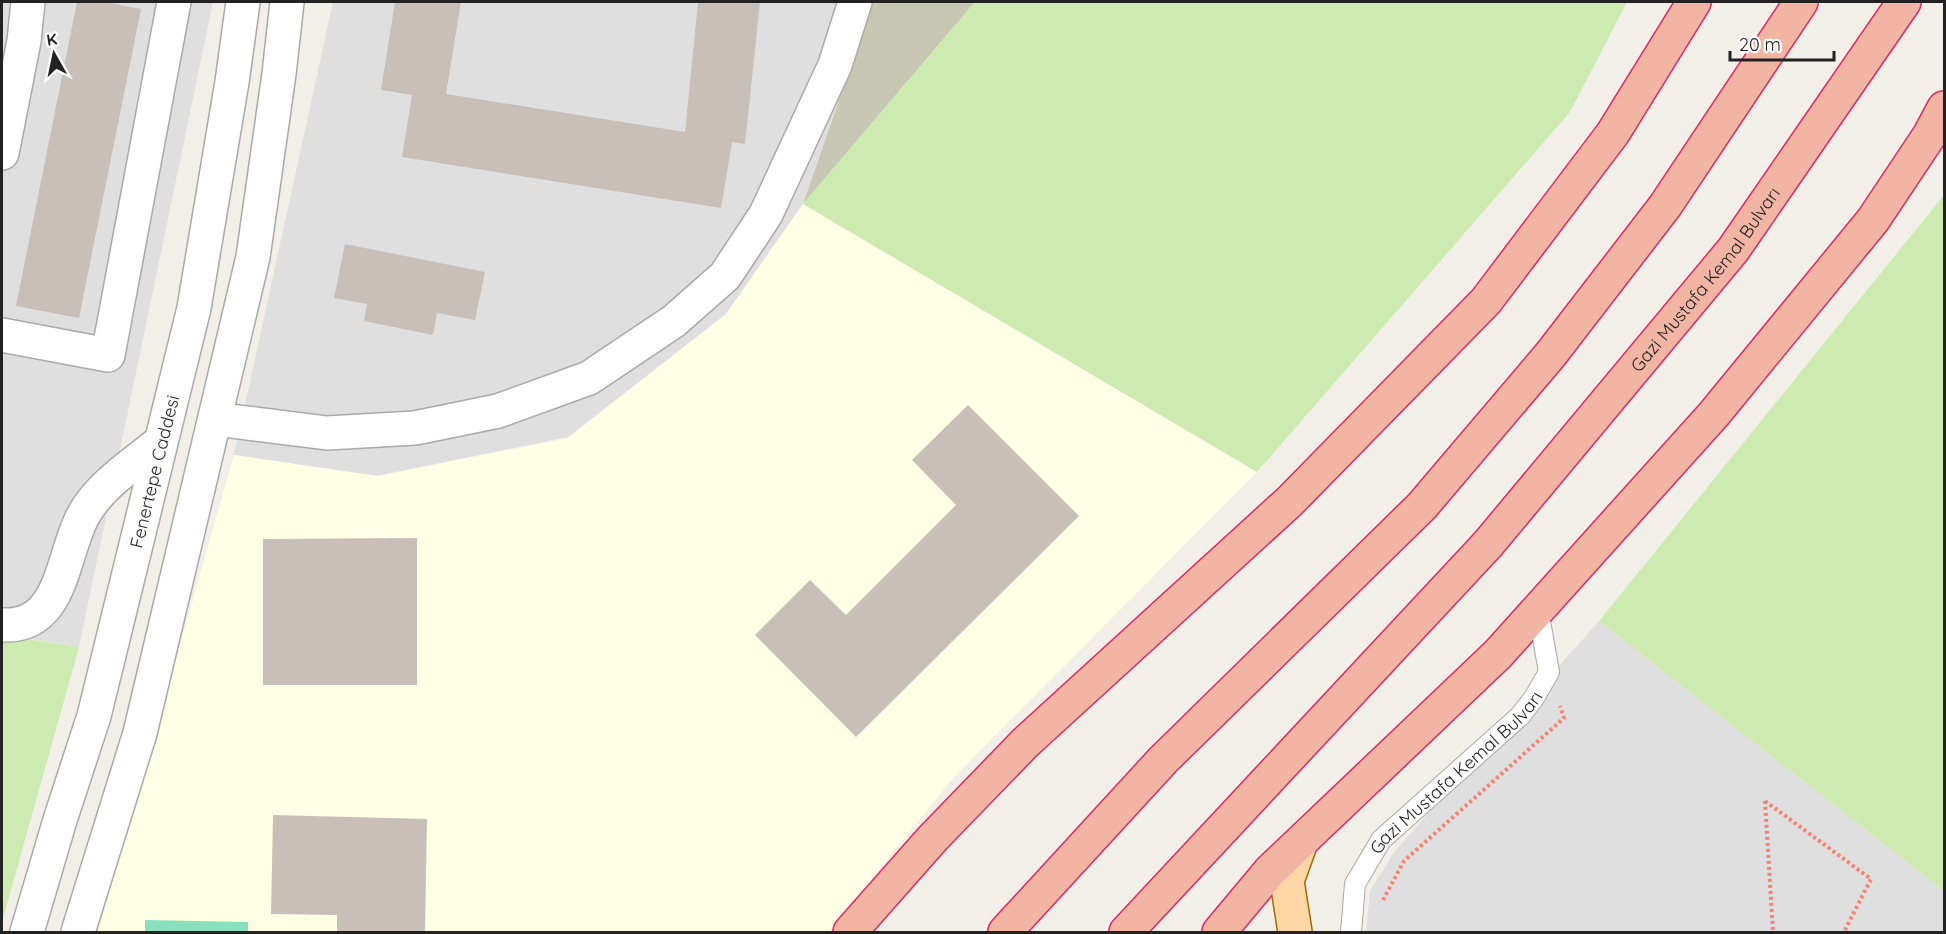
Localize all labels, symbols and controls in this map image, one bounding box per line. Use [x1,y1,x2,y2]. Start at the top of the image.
north arrow [24,24,84,84]
scale bar [1730,24,1834,62]
text: K [45,28,58,50]
text: 20 m [1739,33,1781,56]
street label: Gazi Mustafa Kemal Bulvarı [1625,182,1785,376]
street label: Fenertepe Caddesi [124,393,184,550]
street label: Gazi Mustafa Kemal Bulvarı [1364,687,1547,858]

